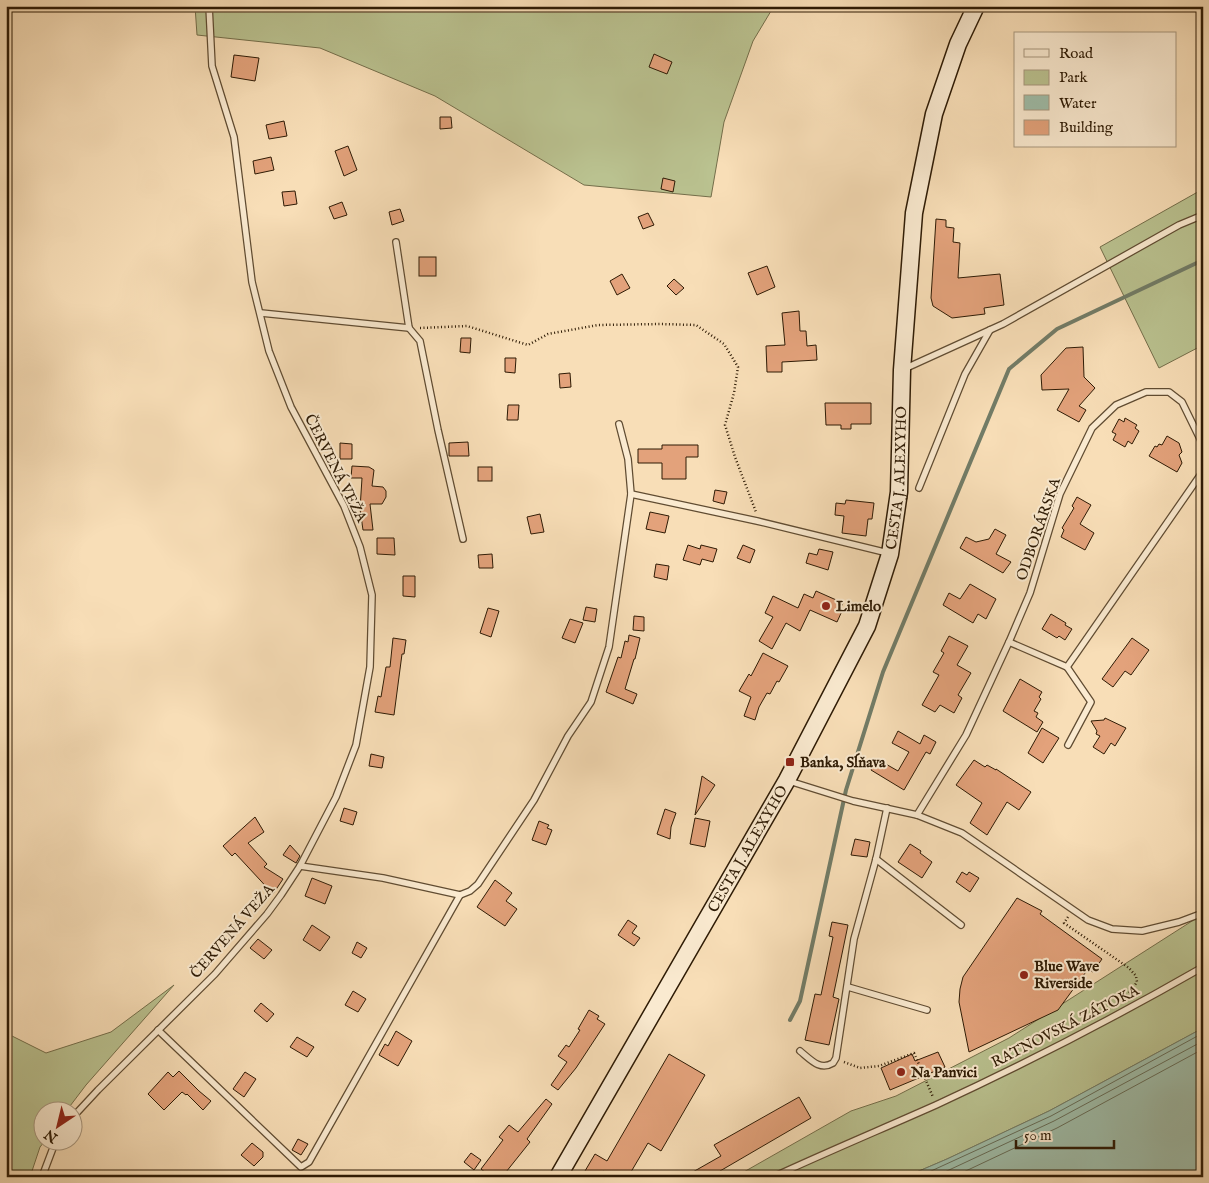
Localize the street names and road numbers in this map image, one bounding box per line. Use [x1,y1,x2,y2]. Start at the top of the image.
street label: CESTA J. ALEXYHO [882,406,911,551]
street label: ČERVENÁ VEŽA [300,411,371,526]
street label: ODBORÁRSKA [1012,474,1065,583]
street label: CESTA J. ALEXYHO [704,782,792,916]
street label: ČERVENÁ VEŽA [186,880,279,982]
street label: RATNOVSKÁ ZÁTOKA [988,980,1143,1072]

